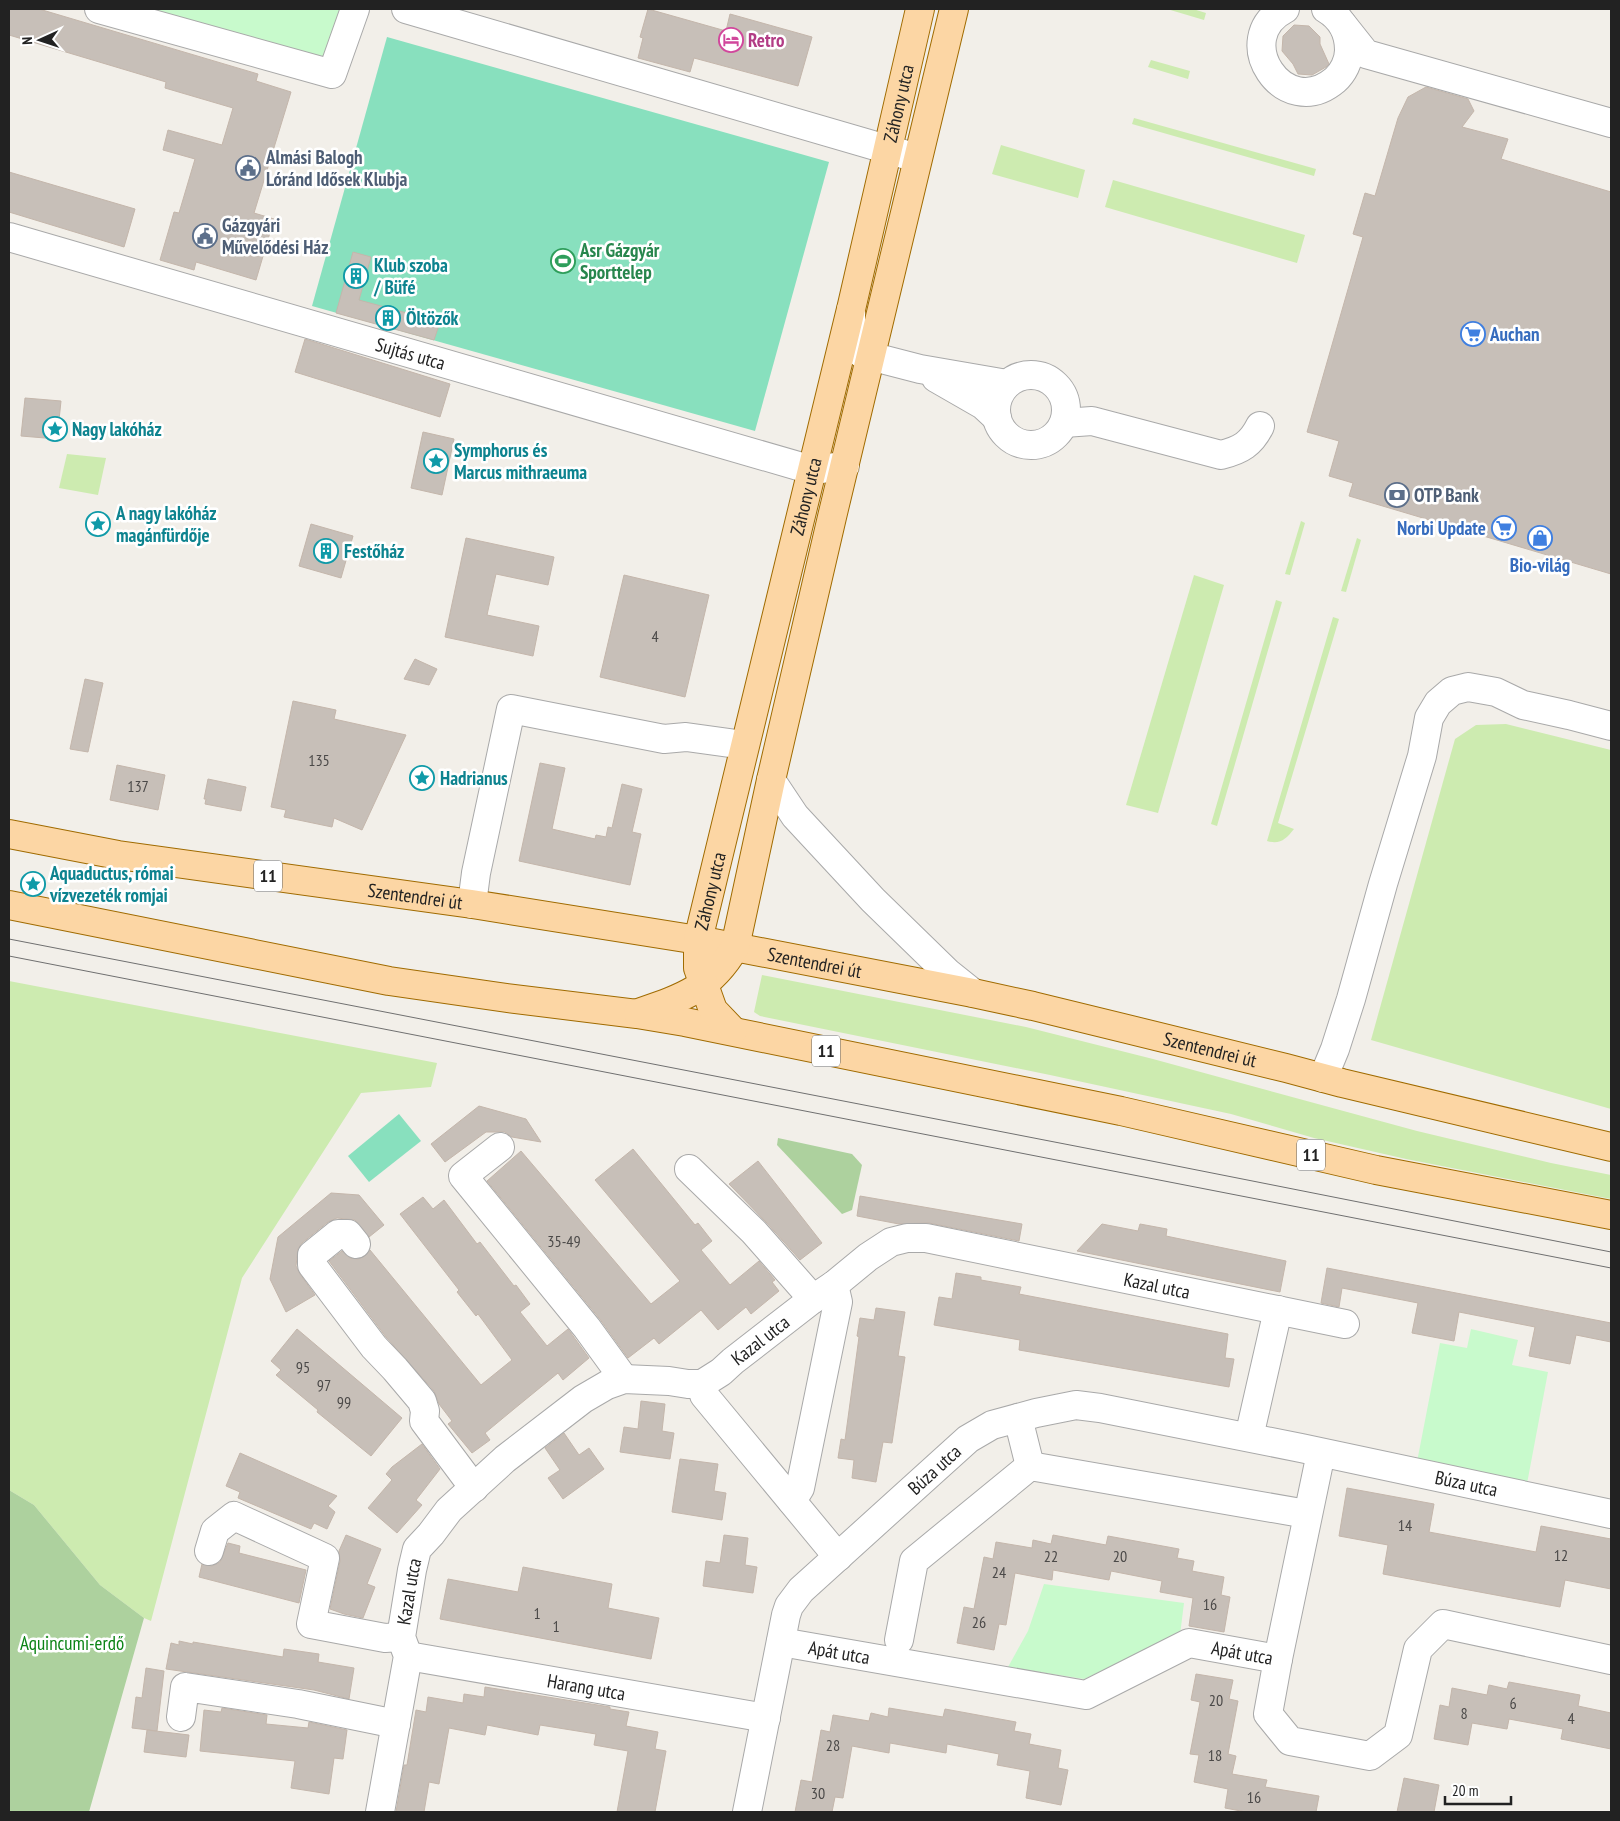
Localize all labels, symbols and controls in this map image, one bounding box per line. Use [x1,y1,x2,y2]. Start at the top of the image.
north arrow [15,15,65,65]
hotel icon: Retro [718,27,744,53]
place label: Retro [748,28,784,52]
text: N [18,36,36,45]
street label: Záhony utca [878,62,919,145]
place label: Almási Balogh Lóránd Idősek Klubja [265,145,407,191]
public building icon: Almási Balogh Lóránd Idősek Klubja [235,155,261,181]
place label: Gázgyári Művelődési Ház [222,213,328,259]
public building icon: Gázgyári Művelődési Ház [192,223,218,249]
place label: Asr Gázgyár Sporttelep [579,238,660,284]
sports icon: Asr Gázgyár Sporttelep [550,248,576,274]
place label: Klub szoba / Büfé [373,253,448,299]
building icon: Klub szoba / Büfé [343,263,369,289]
building icon: Öltözők [375,305,401,331]
place label: Öltözők [406,306,459,330]
supermarket icon: Auchan [1460,321,1486,347]
place label: Auchan [1489,322,1540,346]
street label: Sujtás utca [373,332,448,375]
place icon: Nagy lakóház [42,416,68,442]
place label: Nagy lakóház [72,417,162,441]
place label: Symphorus és Marcus mithraeuma [454,438,587,484]
place icon: Symphorus és Marcus mithraeuma [423,448,449,474]
street label: Záhony utca [785,455,827,538]
bank icon: OTP Bank [1384,482,1410,508]
place label: OTP Bank [1414,483,1479,507]
place label: A nagy lakóház magánfürdője [115,501,217,547]
place icon: A nagy lakóház magánfürdője [85,511,111,537]
supermarket icon: Norbi Update [1491,515,1517,541]
place label: Norbi Update [1397,516,1486,540]
shop icon: Bio-világ [1527,525,1553,551]
building icon: Festőház [313,538,339,564]
place label: Festőház [344,539,404,563]
place label: Bio-világ [1510,553,1570,577]
house number: 4 [651,626,659,646]
house number: 135 [308,750,330,770]
place icon: Hadrianus [409,765,435,791]
place label: Hadrianus [440,766,508,790]
house number: 137 [127,776,149,796]
street label: Záhony utca [689,850,731,932]
road number: 11 [254,860,282,891]
place label: Aquaductus, római vízvezeték romjai [49,861,174,907]
place icon: Aquaductus, római vízvezeték romjai [20,871,46,897]
street label: Szentendrei út [366,878,465,915]
street label: Szentendrei út [766,942,864,983]
street label: Szentendrei út [1161,1026,1260,1073]
road number: 11 [812,1036,840,1066]
road number: 11 [1297,1140,1325,1170]
house number: 35-49 [547,1231,581,1251]
street label: Kazal utca [1122,1267,1192,1304]
street label: Kazal utca [726,1310,794,1370]
house number: 95 [296,1357,310,1377]
house number: 97 [317,1375,331,1395]
house number: 99 [337,1392,351,1412]
street label: Búza utca [903,1439,966,1500]
street label: Búza utca [1433,1465,1500,1502]
house number: 14 [1398,1515,1412,1535]
house number: 12 [1554,1545,1568,1565]
house number: 22 [1044,1546,1058,1566]
house number: 20 [1113,1546,1127,1566]
street label: Kazal utca [391,1556,426,1626]
house number: 24 [992,1562,1006,1582]
house number: 16 [1203,1594,1217,1614]
house number: 1 [533,1603,541,1623]
house number: 26 [972,1612,986,1632]
house number: 1 [552,1616,560,1636]
park label: Aquincumi-erdő [20,1631,124,1655]
street label: Apát utca [807,1635,872,1669]
street label: Apát utca [1210,1635,1275,1670]
street label: Harang utca [545,1668,627,1705]
house number: 20 [1209,1690,1223,1710]
house number: 6 [1509,1693,1517,1713]
house number: 8 [1460,1703,1468,1723]
house number: 4 [1567,1708,1575,1728]
house number: 28 [826,1735,840,1755]
house number: 18 [1208,1745,1222,1765]
scale bar [1445,1774,1511,1806]
text: 20 m [1452,1781,1478,1800]
house number: 30 [811,1783,825,1803]
house number: 16 [1247,1787,1261,1807]

